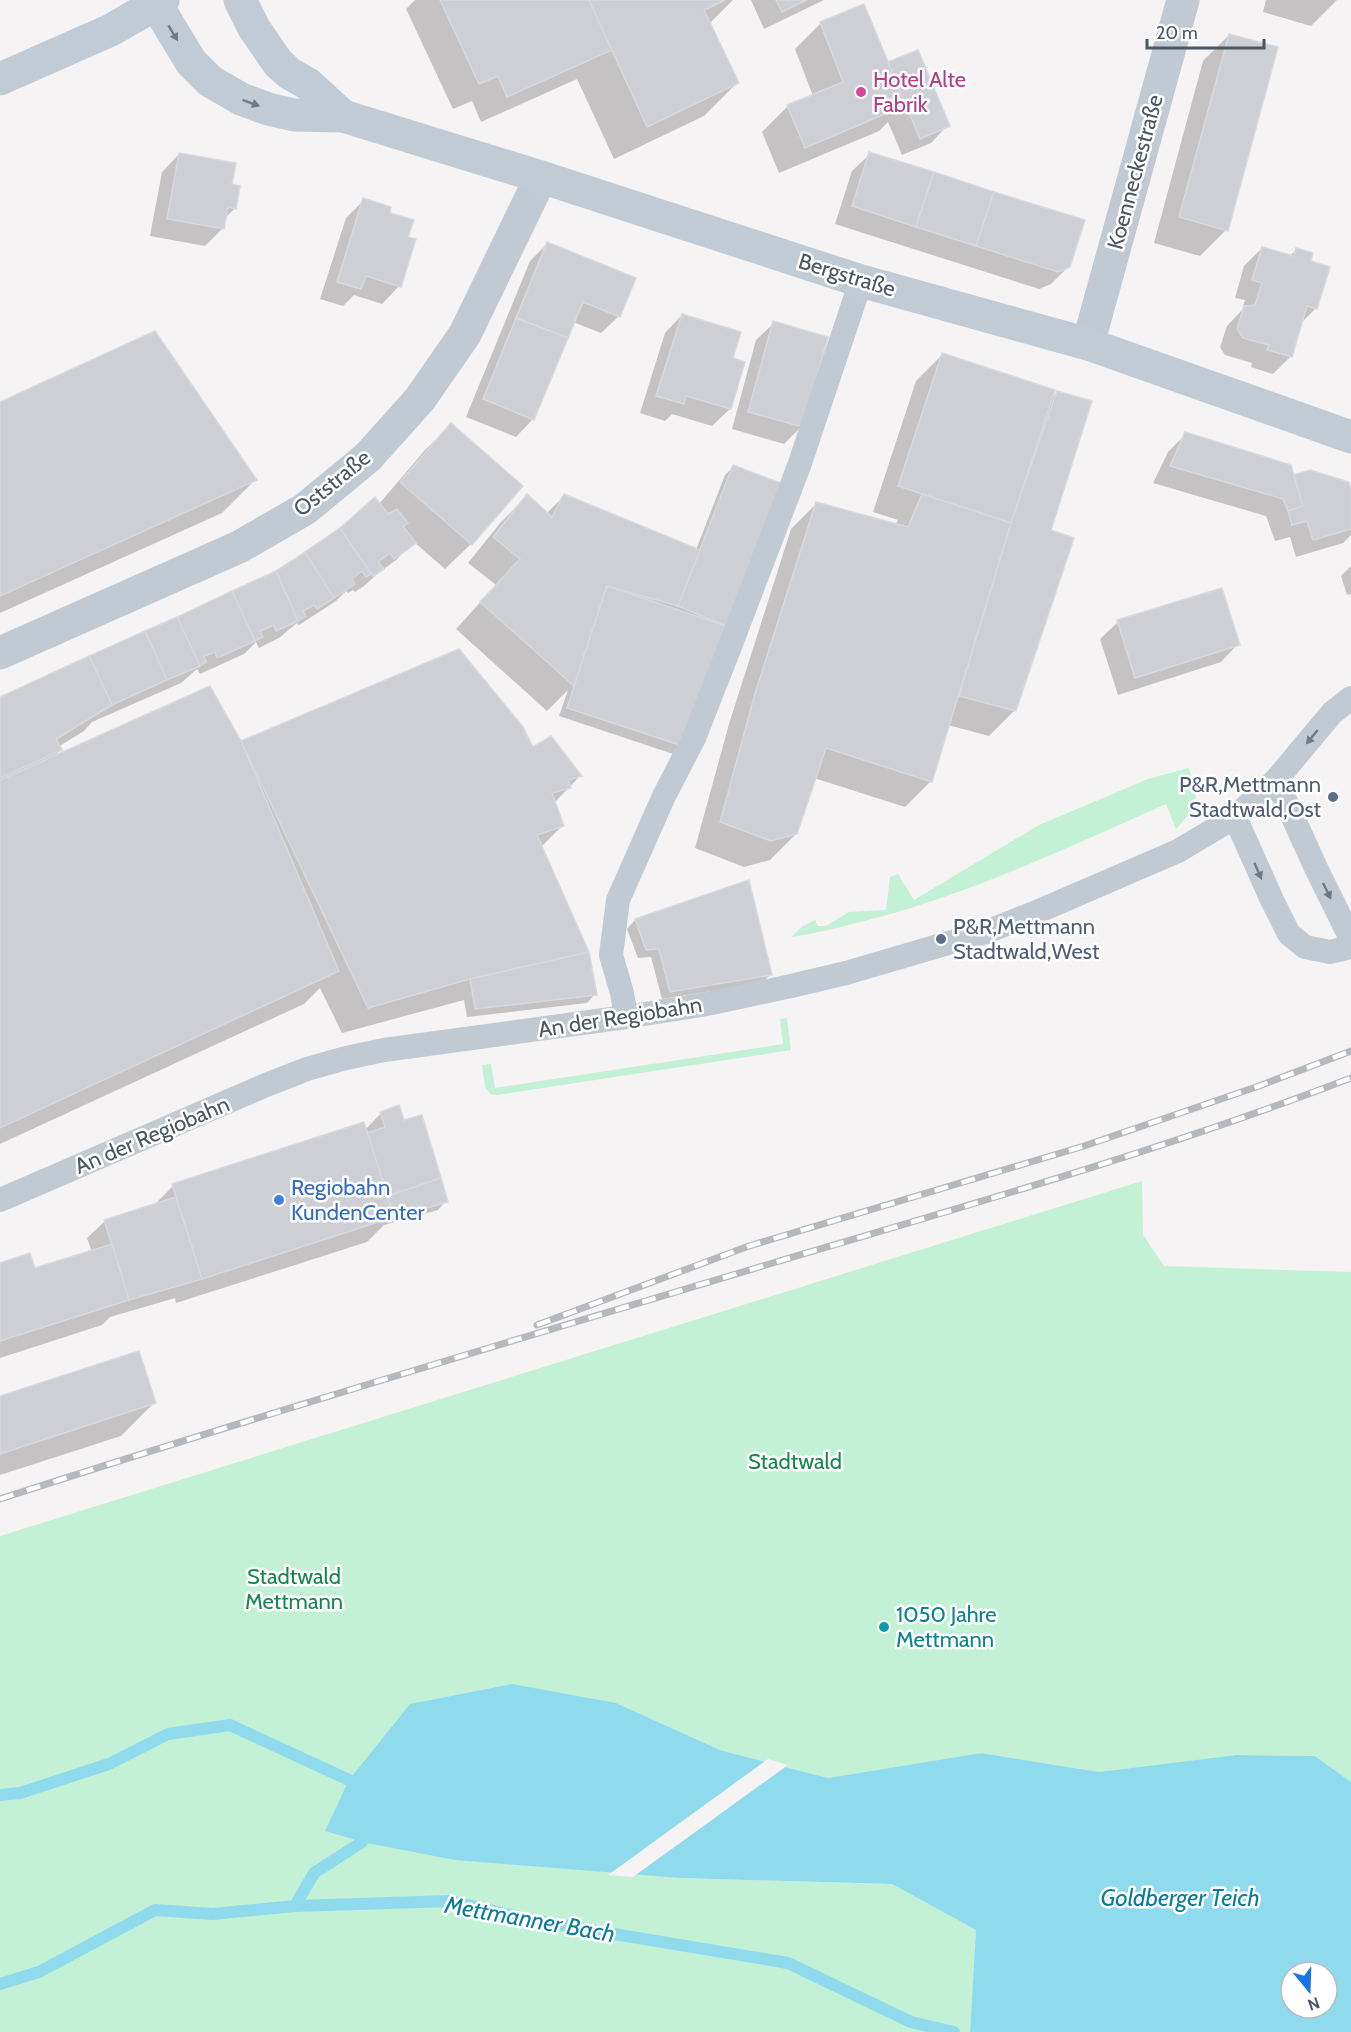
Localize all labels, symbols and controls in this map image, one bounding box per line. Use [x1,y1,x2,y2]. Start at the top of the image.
scale bar [1147,12,1264,50]
text: 20 m [1156,22,1198,44]
one-way arrow [168,25,179,41]
place label: Hotel Alte Fabrik [873,66,966,118]
marker: Hotel Alte Fabrik [854,85,868,99]
street label: Koenneckestraße [1101,92,1169,252]
one-way arrow [242,98,260,108]
street label: Bergstraße [795,247,899,303]
street label: Oststraße [288,444,376,522]
one-way arrow [1305,729,1318,745]
place label: P&R,Mettmann Stadtwald,Ost [1179,771,1322,823]
marker: P&R,Mettmann Stadtwald,Ost [1326,790,1340,804]
one-way arrow [1254,862,1263,879]
one-way arrow [1322,882,1332,899]
place label: P&R,Mettmann Stadtwald,West [953,913,1100,965]
marker: P&R,Mettmann Stadtwald,West [934,932,948,946]
street label: An der Regiobahn [536,991,704,1043]
street label: An der Regiobahn [71,1090,233,1180]
place label: Regiobahn KundenCenter [291,1174,424,1226]
marker: Regiobahn KundenCenter [272,1193,286,1207]
park label: Stadtwald [748,1448,842,1475]
park label: Stadtwald Mettmann [245,1563,343,1615]
place label: 1050 Jahre Mettmann [896,1601,997,1653]
marker: 1050 Jahre Mettmann [877,1620,891,1634]
water label: Goldberger Teich [1100,1883,1260,1912]
water label: Mettmanner Bach [442,1890,617,1948]
north arrow [1279,1960,1339,2020]
text: N [1305,1993,1322,2015]

